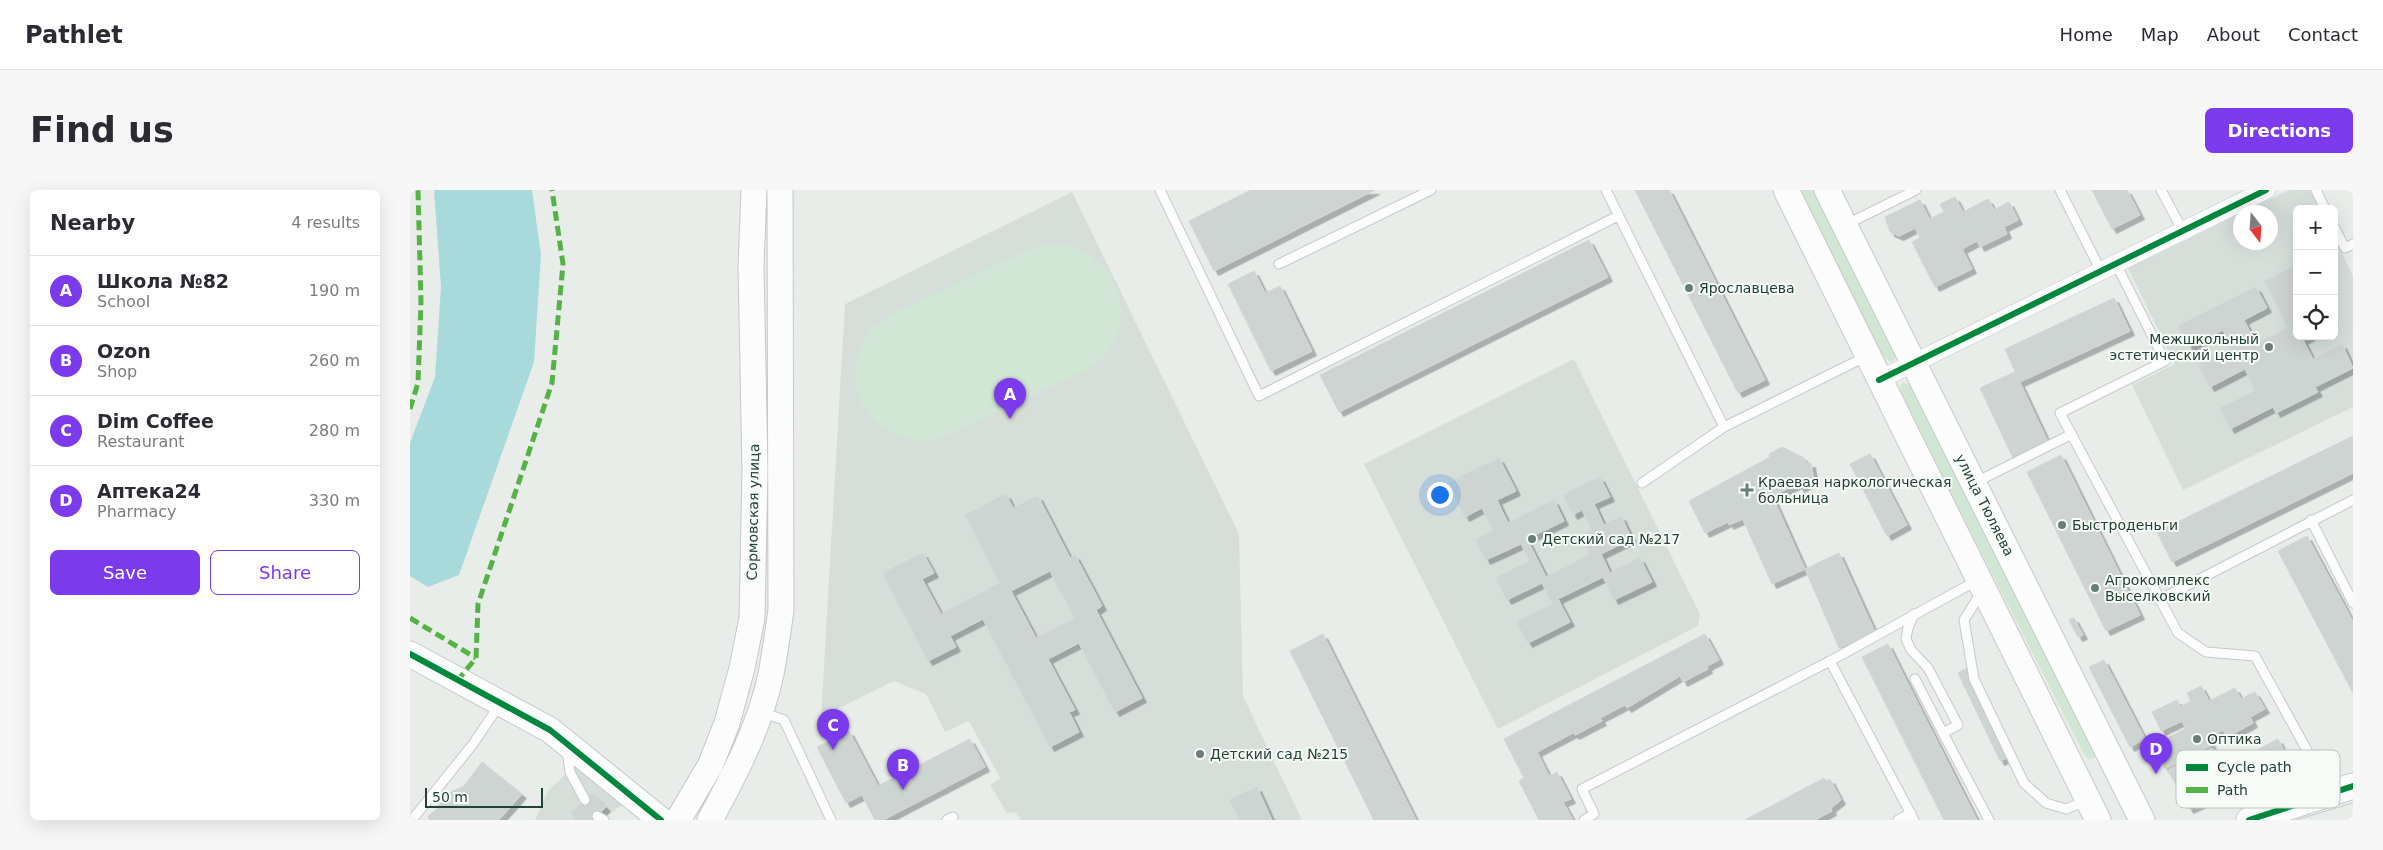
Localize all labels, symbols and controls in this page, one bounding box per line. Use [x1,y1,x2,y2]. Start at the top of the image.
text: Pathlet [25,21,123,49]
text: Home [2060,24,2113,45]
text: Map [2141,24,2179,45]
text: About [2207,24,2260,45]
text: Contact [2288,24,2358,45]
button: Directions [2205,108,2353,153]
text: Find us [30,110,174,150]
north arrow [2233,205,2278,250]
map controls [2293,205,2338,340]
button: + [2293,205,2338,250]
text: Nearby [50,211,135,235]
text: 4 results [291,213,360,232]
button: − [2293,250,2338,295]
text: Школа №82 [97,270,229,292]
place label: Ярославцева [1699,280,1795,296]
text: A [60,281,72,300]
text: 190 m [309,281,360,300]
marker: Ярославцева [1683,282,1695,294]
text: School [97,292,150,311]
button: locate [2293,295,2338,340]
place label: Межшкольный эстетический центр [2110,331,2259,363]
text: Ozon [97,340,151,362]
marker: Межшкольный эстетический центр [2263,341,2275,353]
text: B [60,351,72,370]
text: 260 m [309,351,360,370]
text: Shop [97,362,137,381]
pin: A [994,378,1026,419]
text: Dim Coffee [97,410,214,432]
text: C [60,421,72,440]
text: 280 m [309,421,360,440]
text: Restaurant [97,432,185,451]
street label: Сормовская улица [744,444,762,580]
street label: улица Тюляева [1952,451,2018,559]
place label: Краевая наркологическая больница [1758,474,1951,506]
text: Аптека24 [97,480,201,502]
your location [1427,482,1453,508]
marker: Краевая наркологическая больница [1740,483,1754,497]
text: D [59,491,73,510]
text: 330 m [309,491,360,510]
text: Pharmacy [97,502,177,521]
place label: Быстроденьги [2072,517,2178,533]
marker: Быстроденьги [2056,519,2068,531]
place label: Детский сад №217 [1542,531,1680,547]
marker: Детский сад №217 [1526,533,1538,545]
button: Save [50,550,200,595]
button: Share [210,550,360,595]
place label: Агрокомплекс Выселковский [2105,572,2211,604]
marker: Агрокомплекс Выселковский [2089,582,2101,594]
pin: C [817,709,849,750]
place label: Оптика [2207,731,2261,747]
pin: D [2140,733,2172,774]
marker: Оптика [2191,733,2203,745]
place label: Детский сад №215 [1210,746,1348,762]
marker: Детский сад №215 [1194,748,1206,760]
pin: B [887,749,919,790]
legend [2176,750,2340,808]
text: Cycle path [2217,759,2292,775]
text: Path [2217,782,2248,798]
scale bar [425,785,542,808]
text: 50 m [432,789,468,805]

